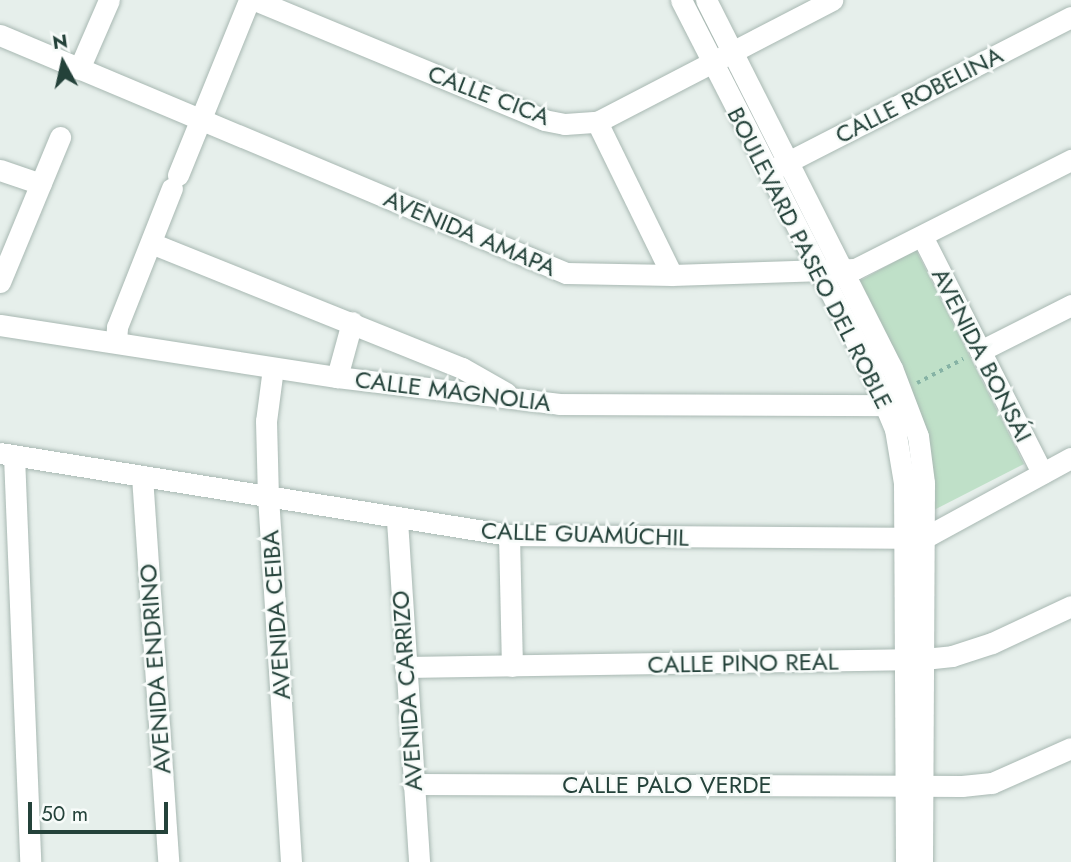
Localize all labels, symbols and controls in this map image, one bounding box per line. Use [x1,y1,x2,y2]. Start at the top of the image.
text: N [51,27,69,56]
north arrow [28,28,98,98]
street label: CALLE ROBELINA [830,40,1008,150]
street label: CALLE CICA [424,59,554,131]
street label: BOULEVARD PASEO DEL ROBLE [721,102,899,414]
street label: AVENIDA AMAPA [380,184,560,282]
street label: AVENIDA BONSÁI [926,263,1038,447]
street label: CALLE MAGNOLIA [353,365,553,417]
street label: CALLE GUAMÚCHIL [480,516,690,552]
street label: AVENIDA CEIBA [256,529,296,701]
street label: AVENIDA ENDRINO [133,563,177,775]
street label: AVENIDA CARRIZO [386,590,428,792]
street label: CALLE PINO REAL [647,647,839,679]
street label: CALLE PALO VERDE [562,771,772,799]
scale bar [32,788,172,832]
text: 50 m [41,799,88,829]

